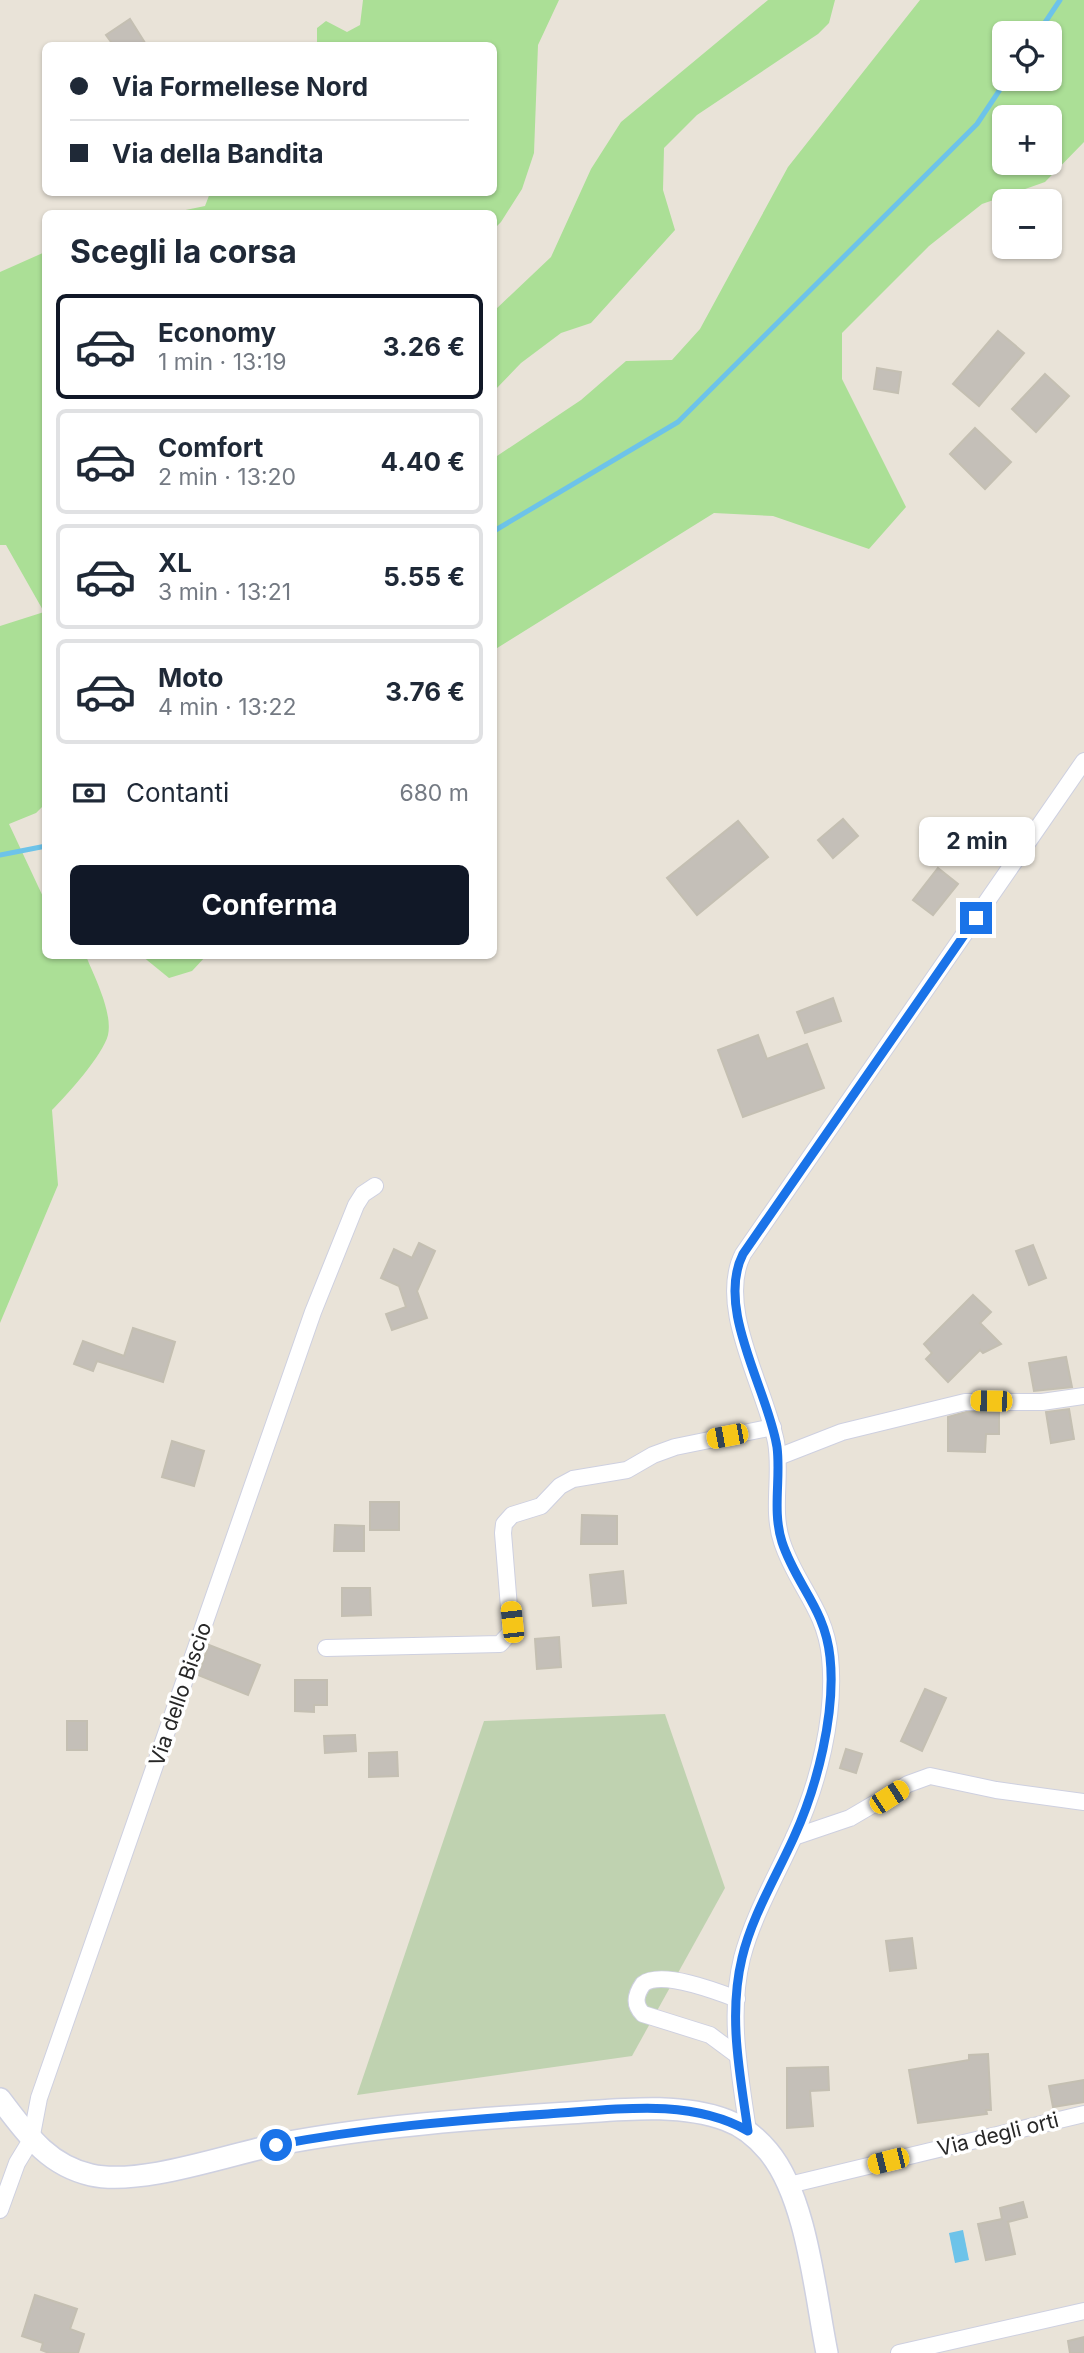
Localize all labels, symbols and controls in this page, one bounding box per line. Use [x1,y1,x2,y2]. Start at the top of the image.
map controls [992,21,1062,259]
button: locate [992,21,1062,91]
text: Via Formellese Nord [112,71,368,102]
button: + [992,105,1062,175]
text: Via della Bandita [112,138,324,169]
button: − [992,189,1062,259]
text: Scegli la corsa [70,232,297,271]
icon: car [74,315,137,378]
text: Economy [158,317,276,348]
text: 3.26 € [383,331,465,362]
text: 1 min · 13:19 [158,348,287,376]
icon: car [74,430,137,493]
text: Comfort [158,432,263,463]
text: 4.40 € [381,446,465,477]
text: 2 min · 13:20 [158,463,296,491]
icon: car [74,545,137,608]
text: XL [158,547,192,578]
text: 5.55 € [383,561,465,592]
text: 3 min · 13:21 [158,578,291,606]
icon: car [74,660,137,723]
text: Moto [158,662,223,693]
text: 3.76 € [385,676,465,707]
text: 4 min · 13:22 [158,693,296,721]
icon: cash [70,774,108,812]
text: Contanti [126,777,229,808]
text: 680 m [399,779,469,807]
callout: 2 min [918,816,1034,866]
text: 2 min [946,827,1008,855]
button: Conferma [70,865,469,945]
route end [960,902,992,934]
car [970,1390,1013,1412]
car [705,1422,750,1450]
car [500,1600,525,1644]
street label: Via dello Biscio [144,1619,216,1769]
car [866,1777,913,1817]
street label: Via degli orti [935,2107,1061,2161]
route start [260,2129,292,2161]
car [866,2146,911,2176]

